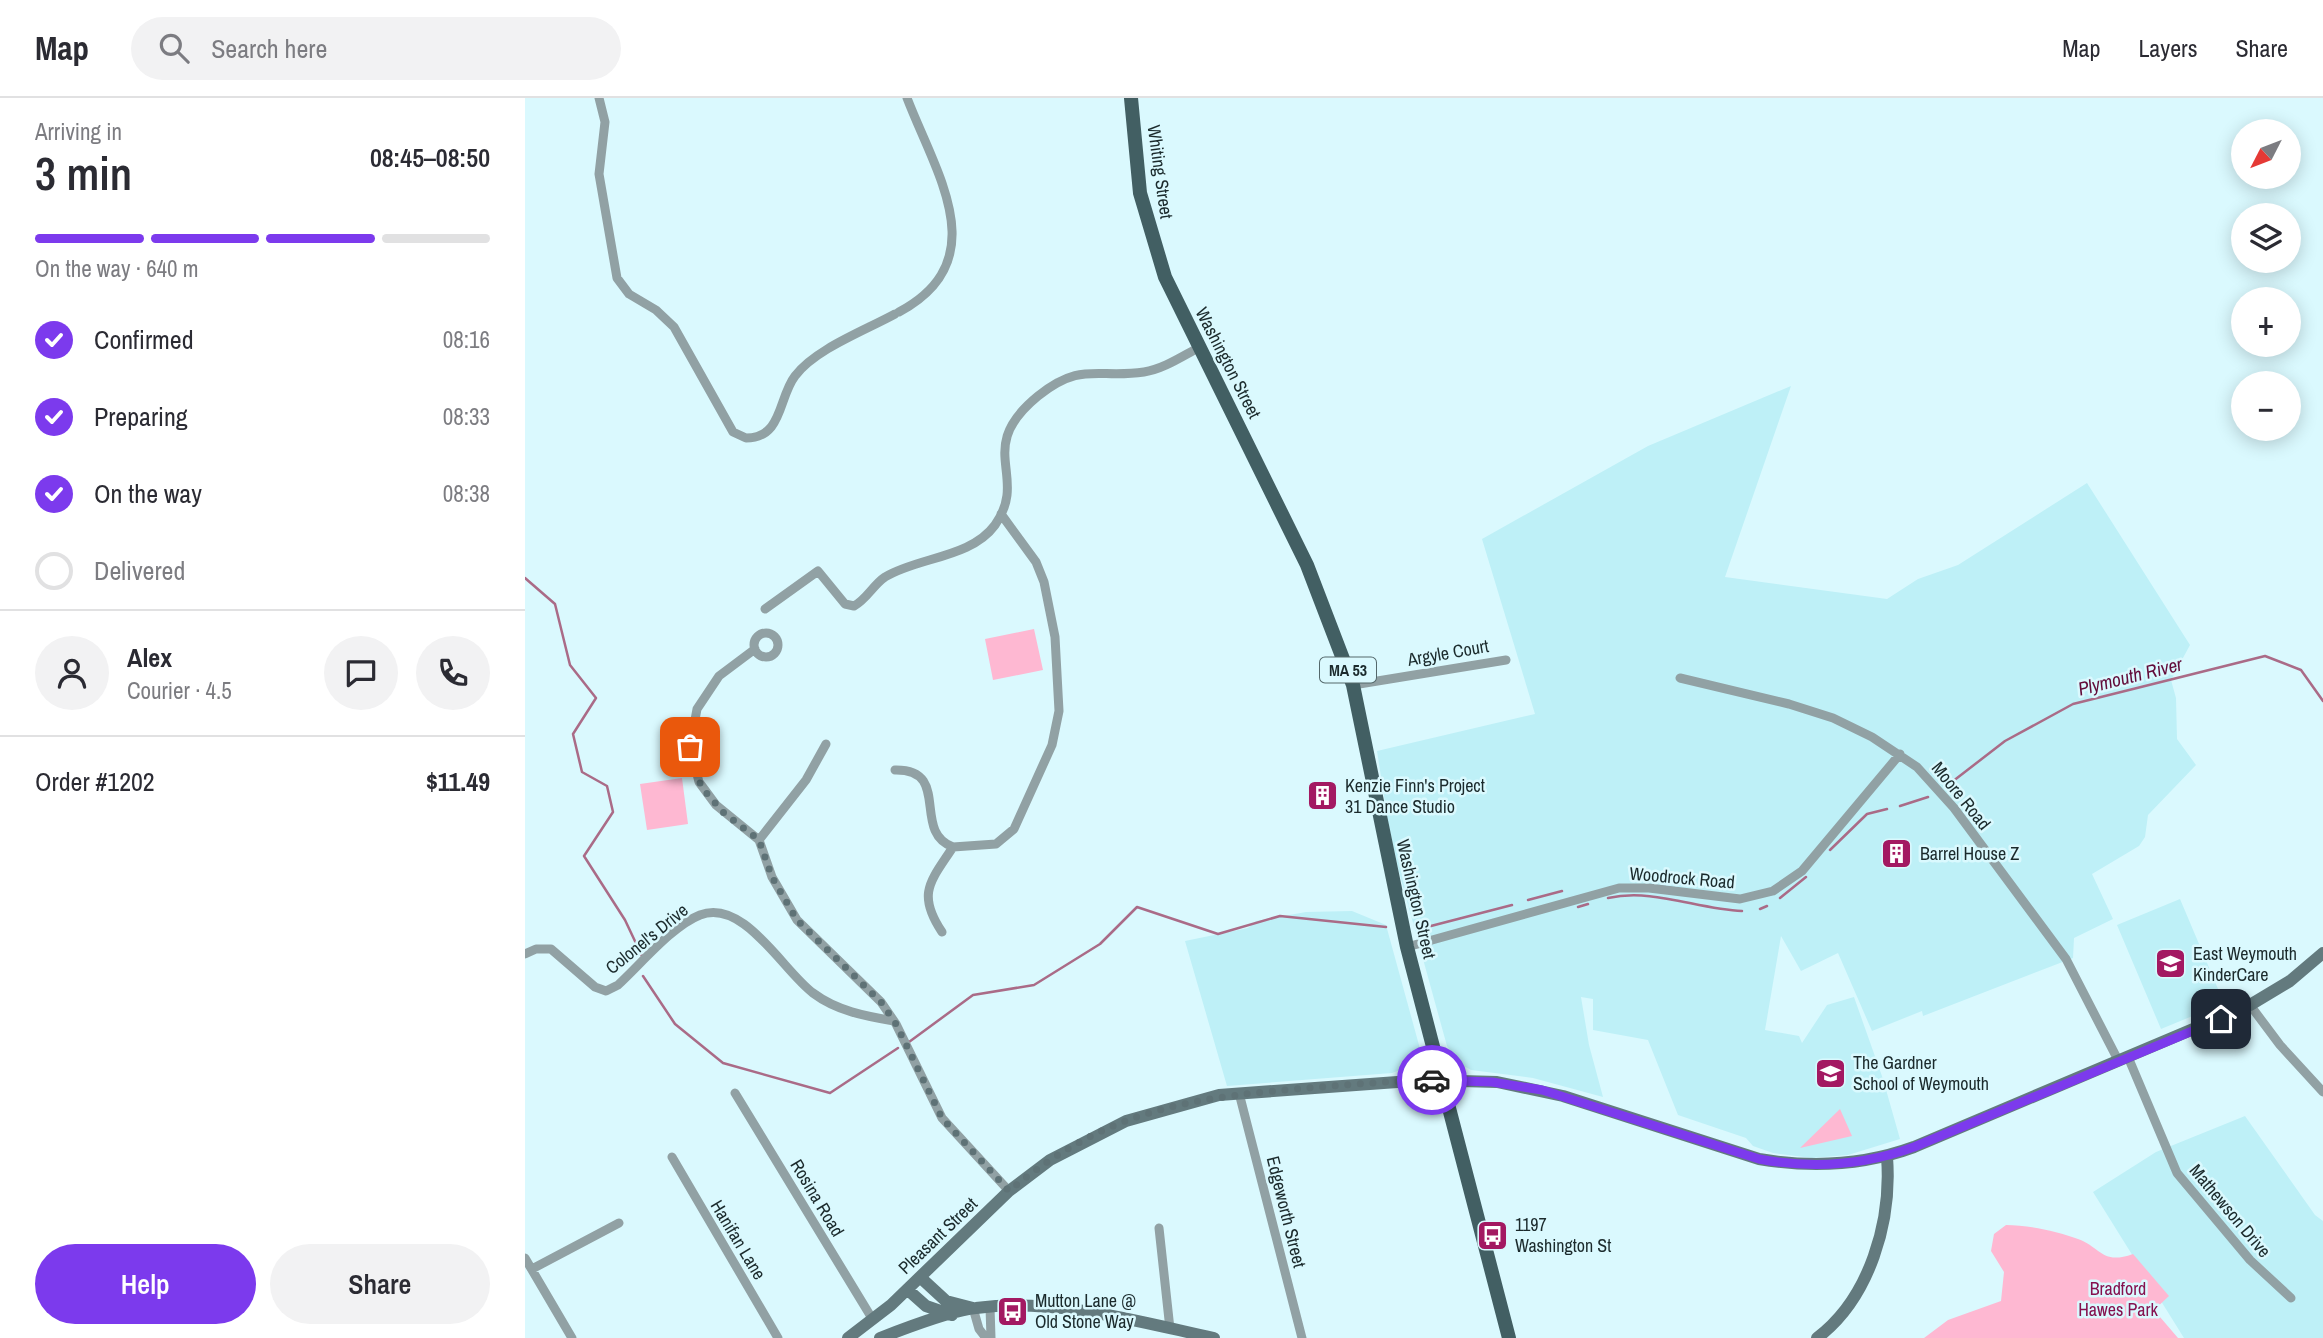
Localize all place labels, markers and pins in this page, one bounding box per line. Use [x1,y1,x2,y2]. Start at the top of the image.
pin [660,717,720,777]
place label: Kenzie Finn's Project 31 Dance Studio [1345,773,1485,819]
building icon: Kenzie Finn's Project 31 Dance Studio [1305,779,1339,813]
building icon: Barrel House Z [1880,837,1914,871]
place label: Barrel House Z [1920,841,2019,866]
place label: East Weymouth KinderCare [2193,941,2297,987]
school or university icon: East Weymouth KinderCare [2153,947,2187,981]
pin [2191,989,2251,1049]
place label: The Gardner School of Weymouth [1853,1050,1989,1096]
school or university icon: The Gardner School of Weymouth [1813,1056,1847,1090]
place label: 1197 Washington St [1515,1212,1611,1258]
bus stop icon: 1197 Washington St [1475,1218,1509,1252]
place label: Mutton Lane @ Old Stone Way [1035,1288,1136,1334]
bus stop icon: Mutton Lane @ Old Stone Way [995,1294,1029,1328]

